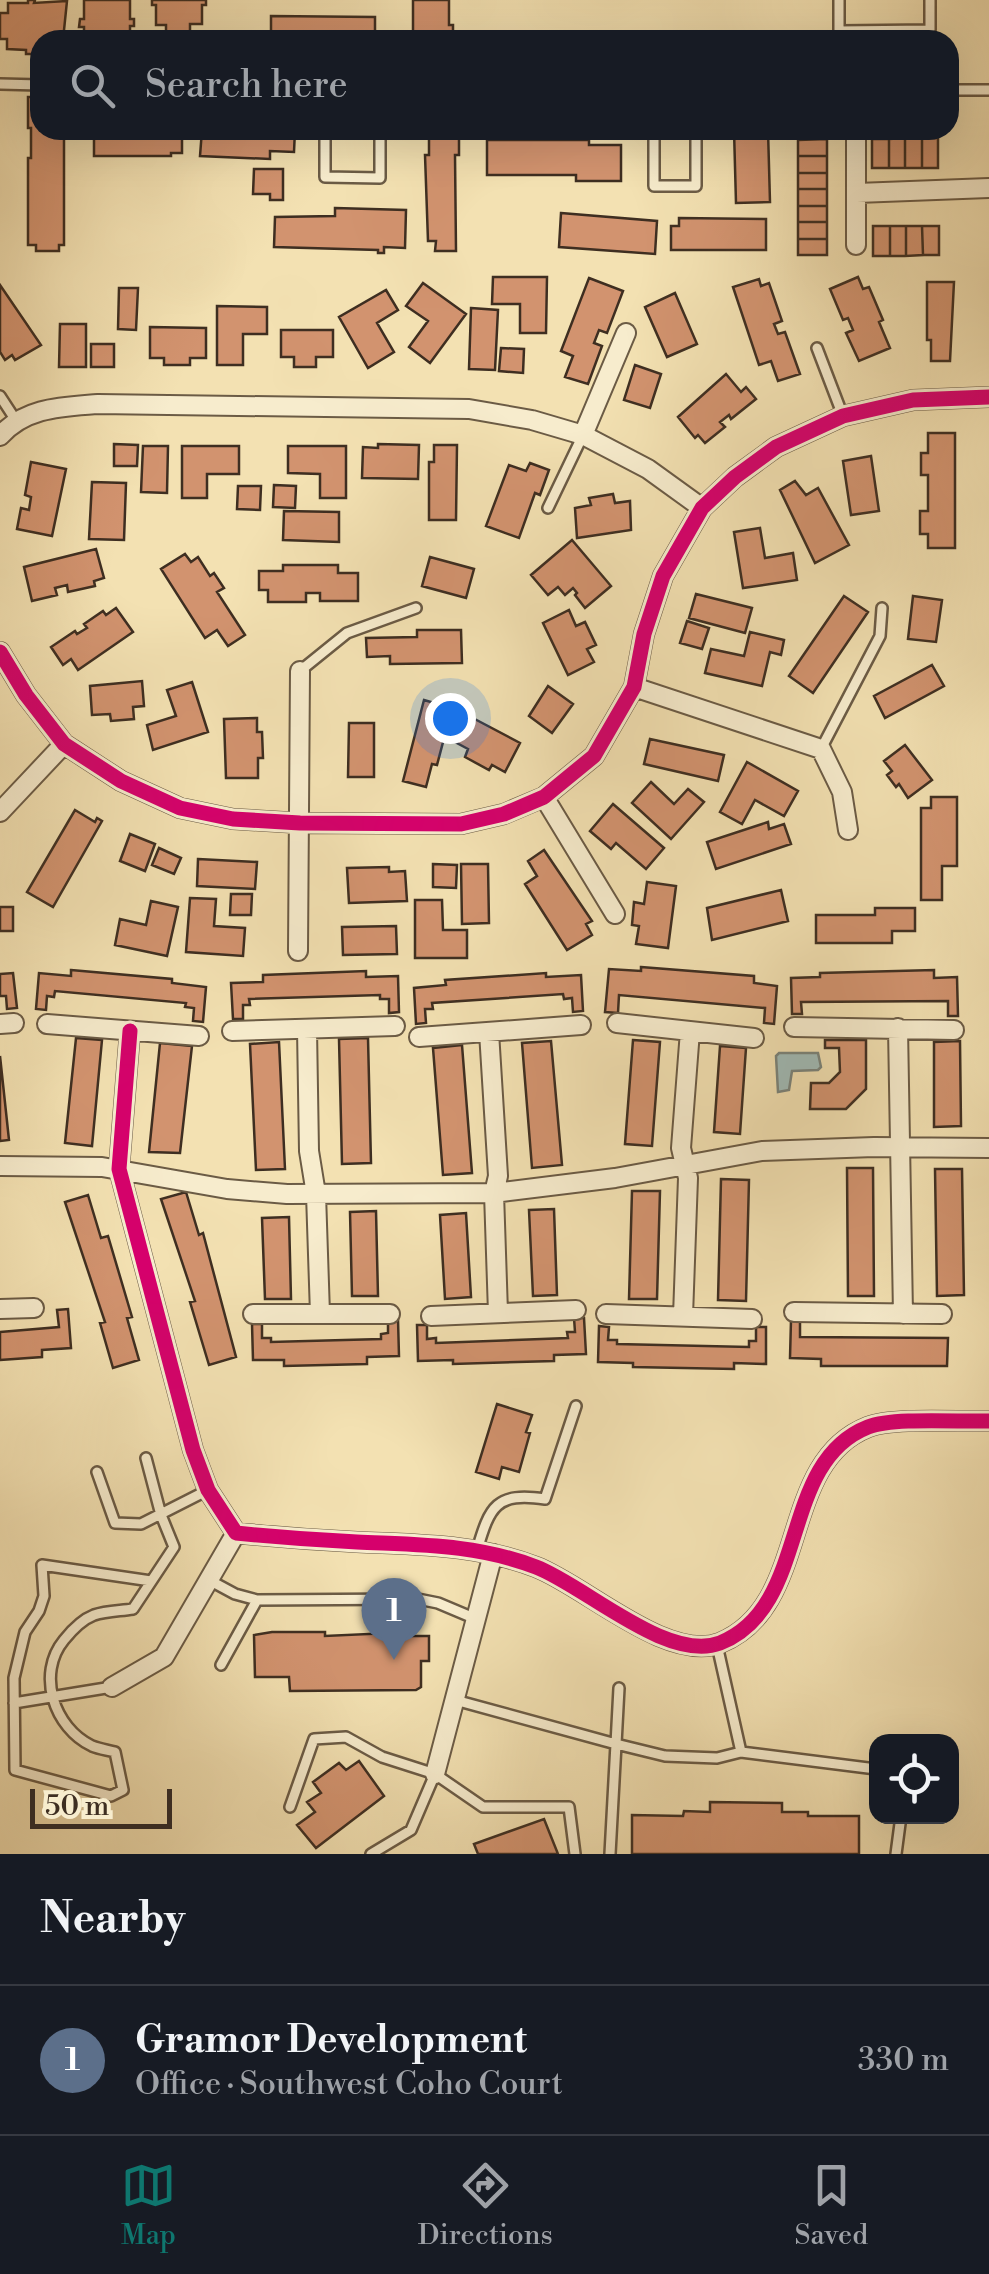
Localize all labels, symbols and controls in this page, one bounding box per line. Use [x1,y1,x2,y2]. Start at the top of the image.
search box [30,30,959,140]
icon: search [65,58,120,113]
text: Search here [145,62,348,109]
your location [425,693,476,744]
pin: 1 [362,1578,426,1660]
map controls [869,1734,959,1824]
button: locate [869,1734,959,1824]
scale bar [30,1784,172,1828]
text: 50 m [45,1789,109,1824]
text: Nearby [40,1893,185,1946]
text: Gramor Development [135,2017,527,2064]
text: 1 [65,2040,80,2080]
text: 330 m [858,2040,949,2080]
text: Office · Southwest Coho Court [135,2064,563,2104]
tab: Map [121,2158,176,2253]
tab: Directions [418,2158,553,2253]
tab: Saved [795,2158,868,2253]

